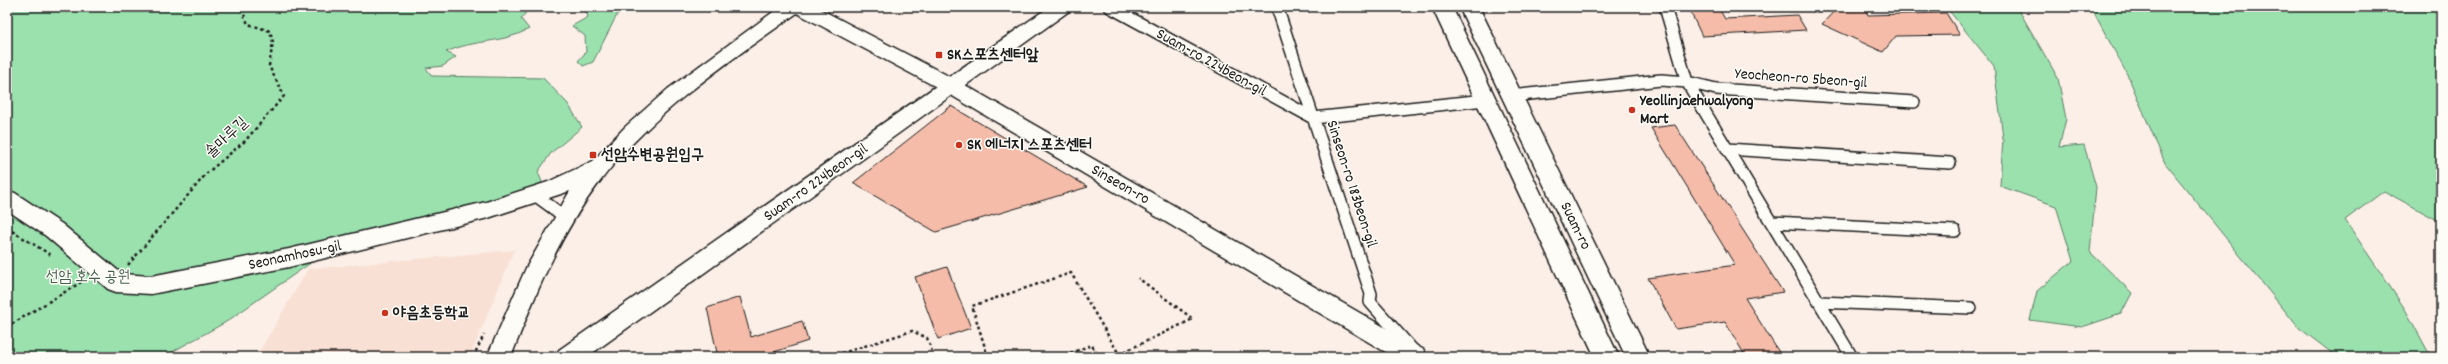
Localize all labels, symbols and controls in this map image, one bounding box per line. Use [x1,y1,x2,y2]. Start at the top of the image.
street label: Suam-ro 224beon-gil [1152,23,1271,103]
place label: SK스포츠센터앞 [947,44,1039,67]
marker: SK스포츠센터앞 [934,50,944,60]
street label: Yeocheon-ro 5beon-gil [1734,63,1868,95]
place label: Yeollinjaehwalyong Mart [1639,90,1754,131]
marker: Yeollinjaehwalyong Mart [1627,105,1637,115]
street label: 솔마루길 [200,112,254,164]
street label: Sinseon-ro 183beon-gil [1320,117,1382,251]
place label: SK 에너지 스포츠센터 [967,134,1092,157]
street label: Suam-ro 224beon-gil [759,138,873,228]
marker: SK 에너지 스포츠센터 [954,140,964,150]
place label: 선암수변공원입구 [601,144,704,167]
marker: 선암수변공원입구 [588,150,598,160]
street label: Sinseon-ro [1086,159,1154,211]
street label: Suam-ro [1553,198,1597,254]
street label: Seonamhosu-gil [246,235,344,277]
park label: 선암 호수 공원 [46,266,130,289]
place label: 야음초등학교 [392,302,470,325]
marker: 야음초등학교 [380,308,390,318]

